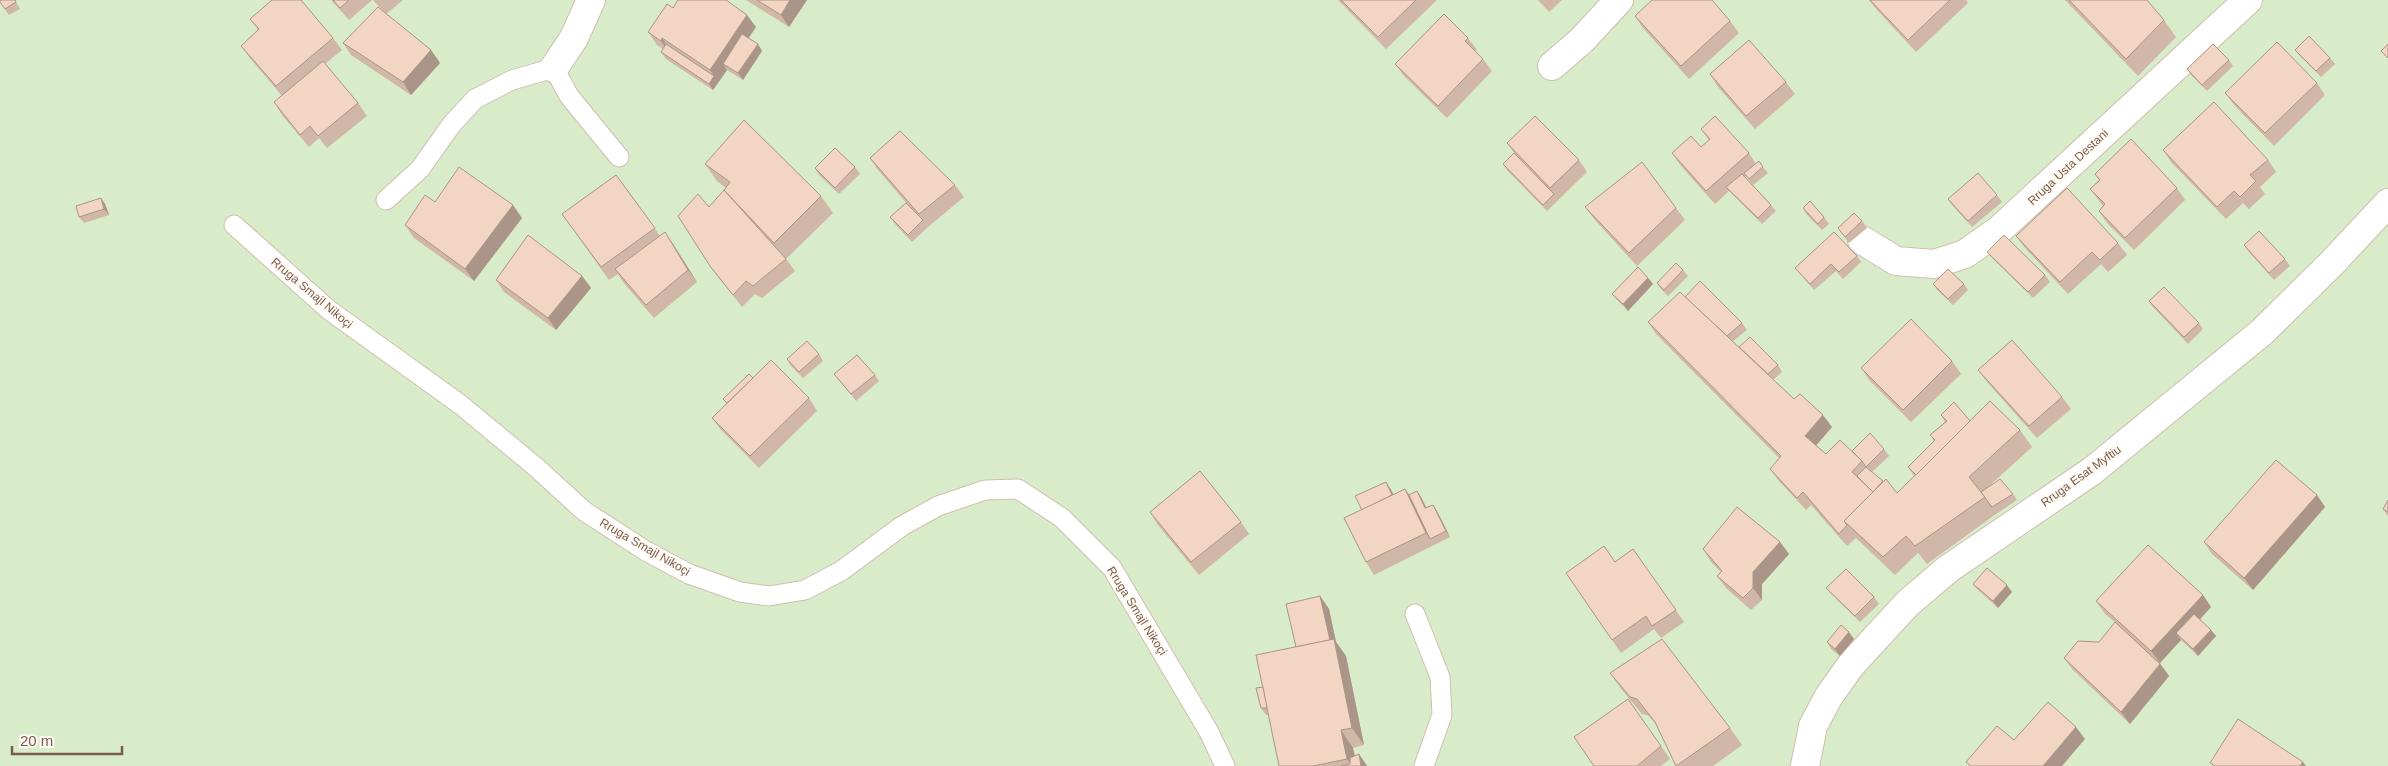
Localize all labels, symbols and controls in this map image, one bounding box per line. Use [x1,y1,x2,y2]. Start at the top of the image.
street label: Rruga Usta Destani [2025,126,2111,208]
street label: Rruga Smajl Nikoçi [268,255,356,331]
street label: Rruga Esat Myftiu [2038,442,2124,510]
street label: Rruga Smajl Nikoçi [597,515,693,579]
street label: Rruga Smajl Nikoçi [1104,564,1170,658]
scale bar [12,724,122,756]
text: 20 m [20,732,53,749]

